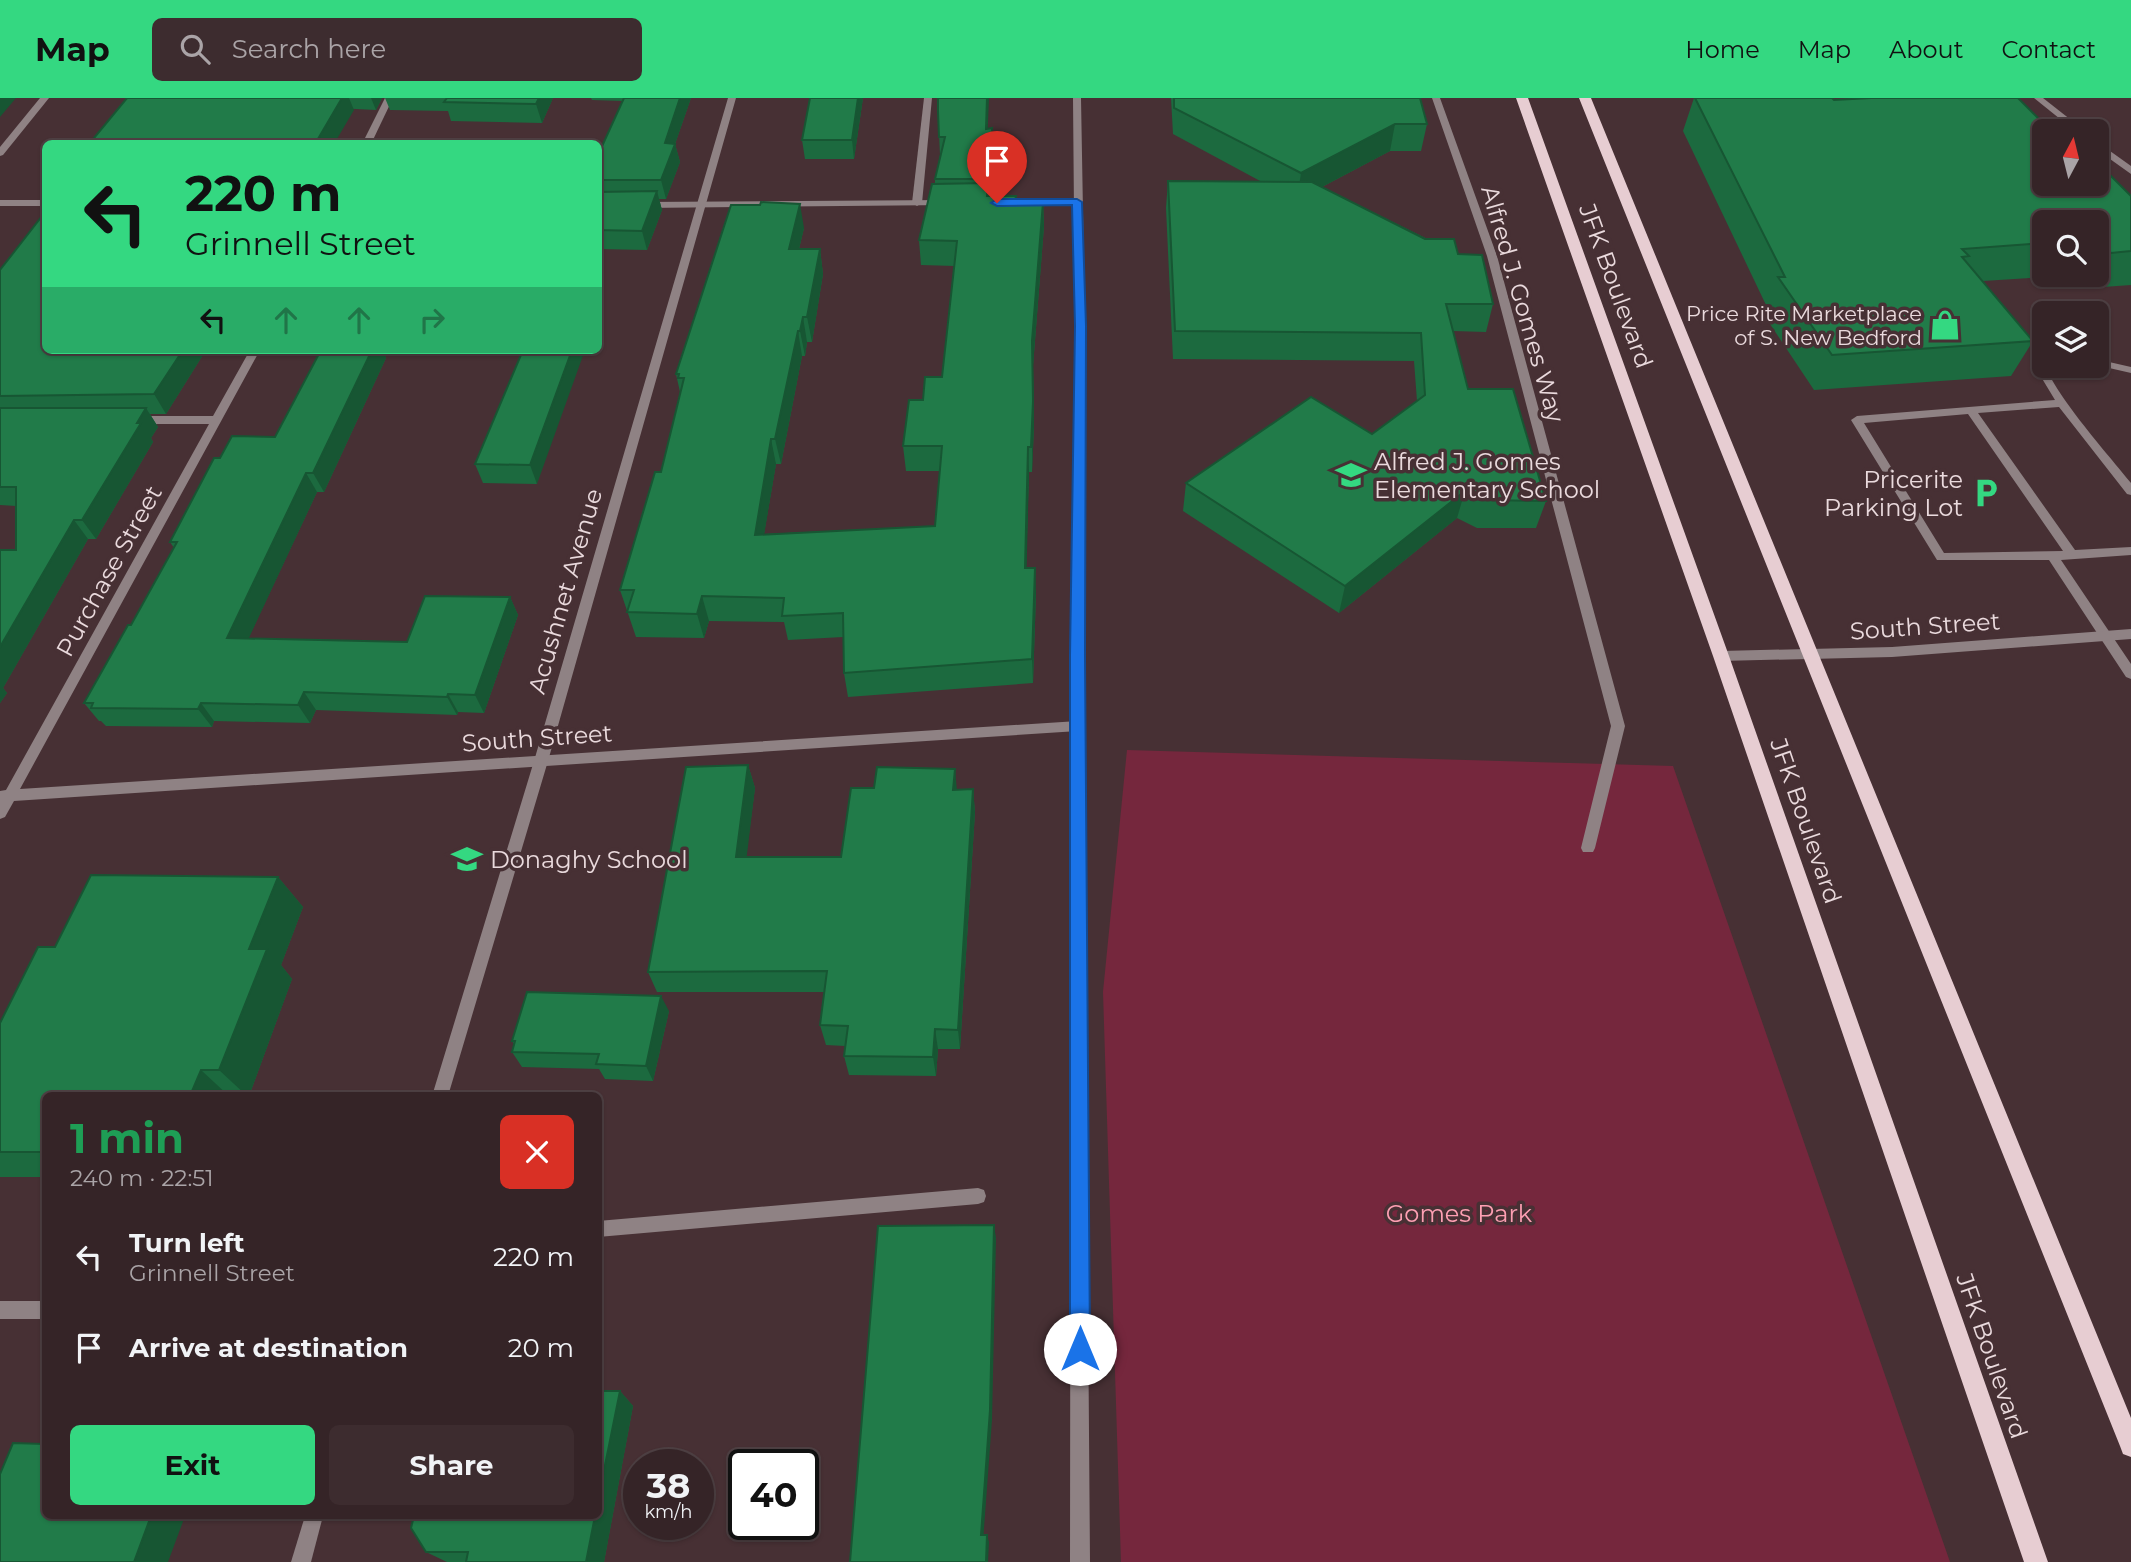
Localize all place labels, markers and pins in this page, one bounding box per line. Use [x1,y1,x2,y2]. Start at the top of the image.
pin [967,131,1027,203]
place label: Price Rite Marketplace of S. New Bedford [1686,301,1922,350]
shop icon: Price Rite Marketplace of S. New Bedford [1928,308,1962,342]
place label: Alfred J. Gomes Elementary School [1374,447,1600,504]
school or university icon: Alfred J. Gomes Elementary School [1334,458,1368,492]
place label: Pricerite Parking Lot [1824,465,1963,522]
parking icon: Pricerite Parking Lot [1969,476,2003,510]
school or university icon: Donaghy School [450,842,484,876]
place label: Donaghy School [490,845,688,874]

